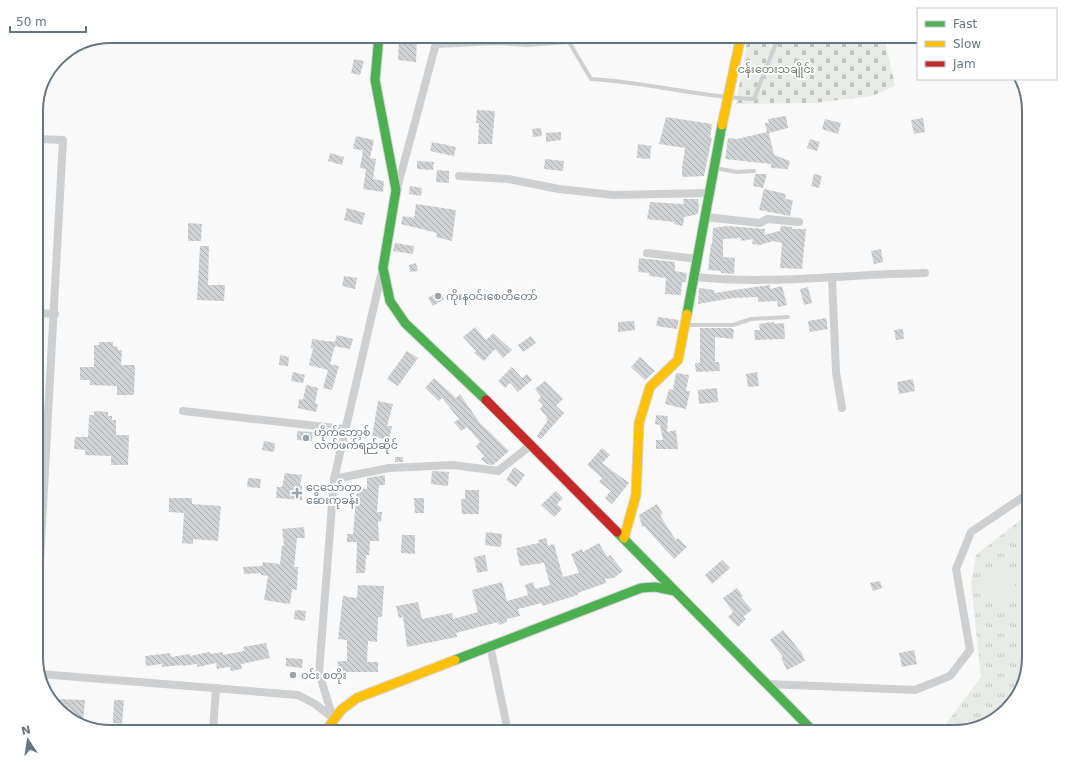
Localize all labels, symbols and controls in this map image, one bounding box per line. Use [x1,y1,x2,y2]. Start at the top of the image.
scale bar [10,8,86,34]
legend [917,8,1057,80]
text: 50 m [16,15,47,29]
text: Fast [953,17,977,31]
text: Slow [953,37,981,51]
text: Jam [952,57,976,71]
park label: ငန်းတေးသချိုင်း [738,62,815,78]
place label: ကိုးနဝင်းစေတီတော် [446,289,538,305]
marker: ကိုးနဝင်းစေတီတော် [433,291,443,301]
place label: ဟိုက်ဘော့စ် လက်ဖက်ရည်ဆိုင် [314,425,398,454]
marker: ဟိုက်ဘော့စ် လက်ဖက်ရည်ဆိုင် [301,433,311,443]
place label: ငွေသော်တာ ဆေးကုခန်း [306,480,362,509]
marker: ငွေသော်တာ ဆေးကုခန်း [291,487,303,499]
place label: ဝင်း စတိုး [301,668,347,684]
marker: ဝင်း စတိုး [288,670,298,680]
north arrow [8,720,48,760]
text: N [20,723,32,738]

